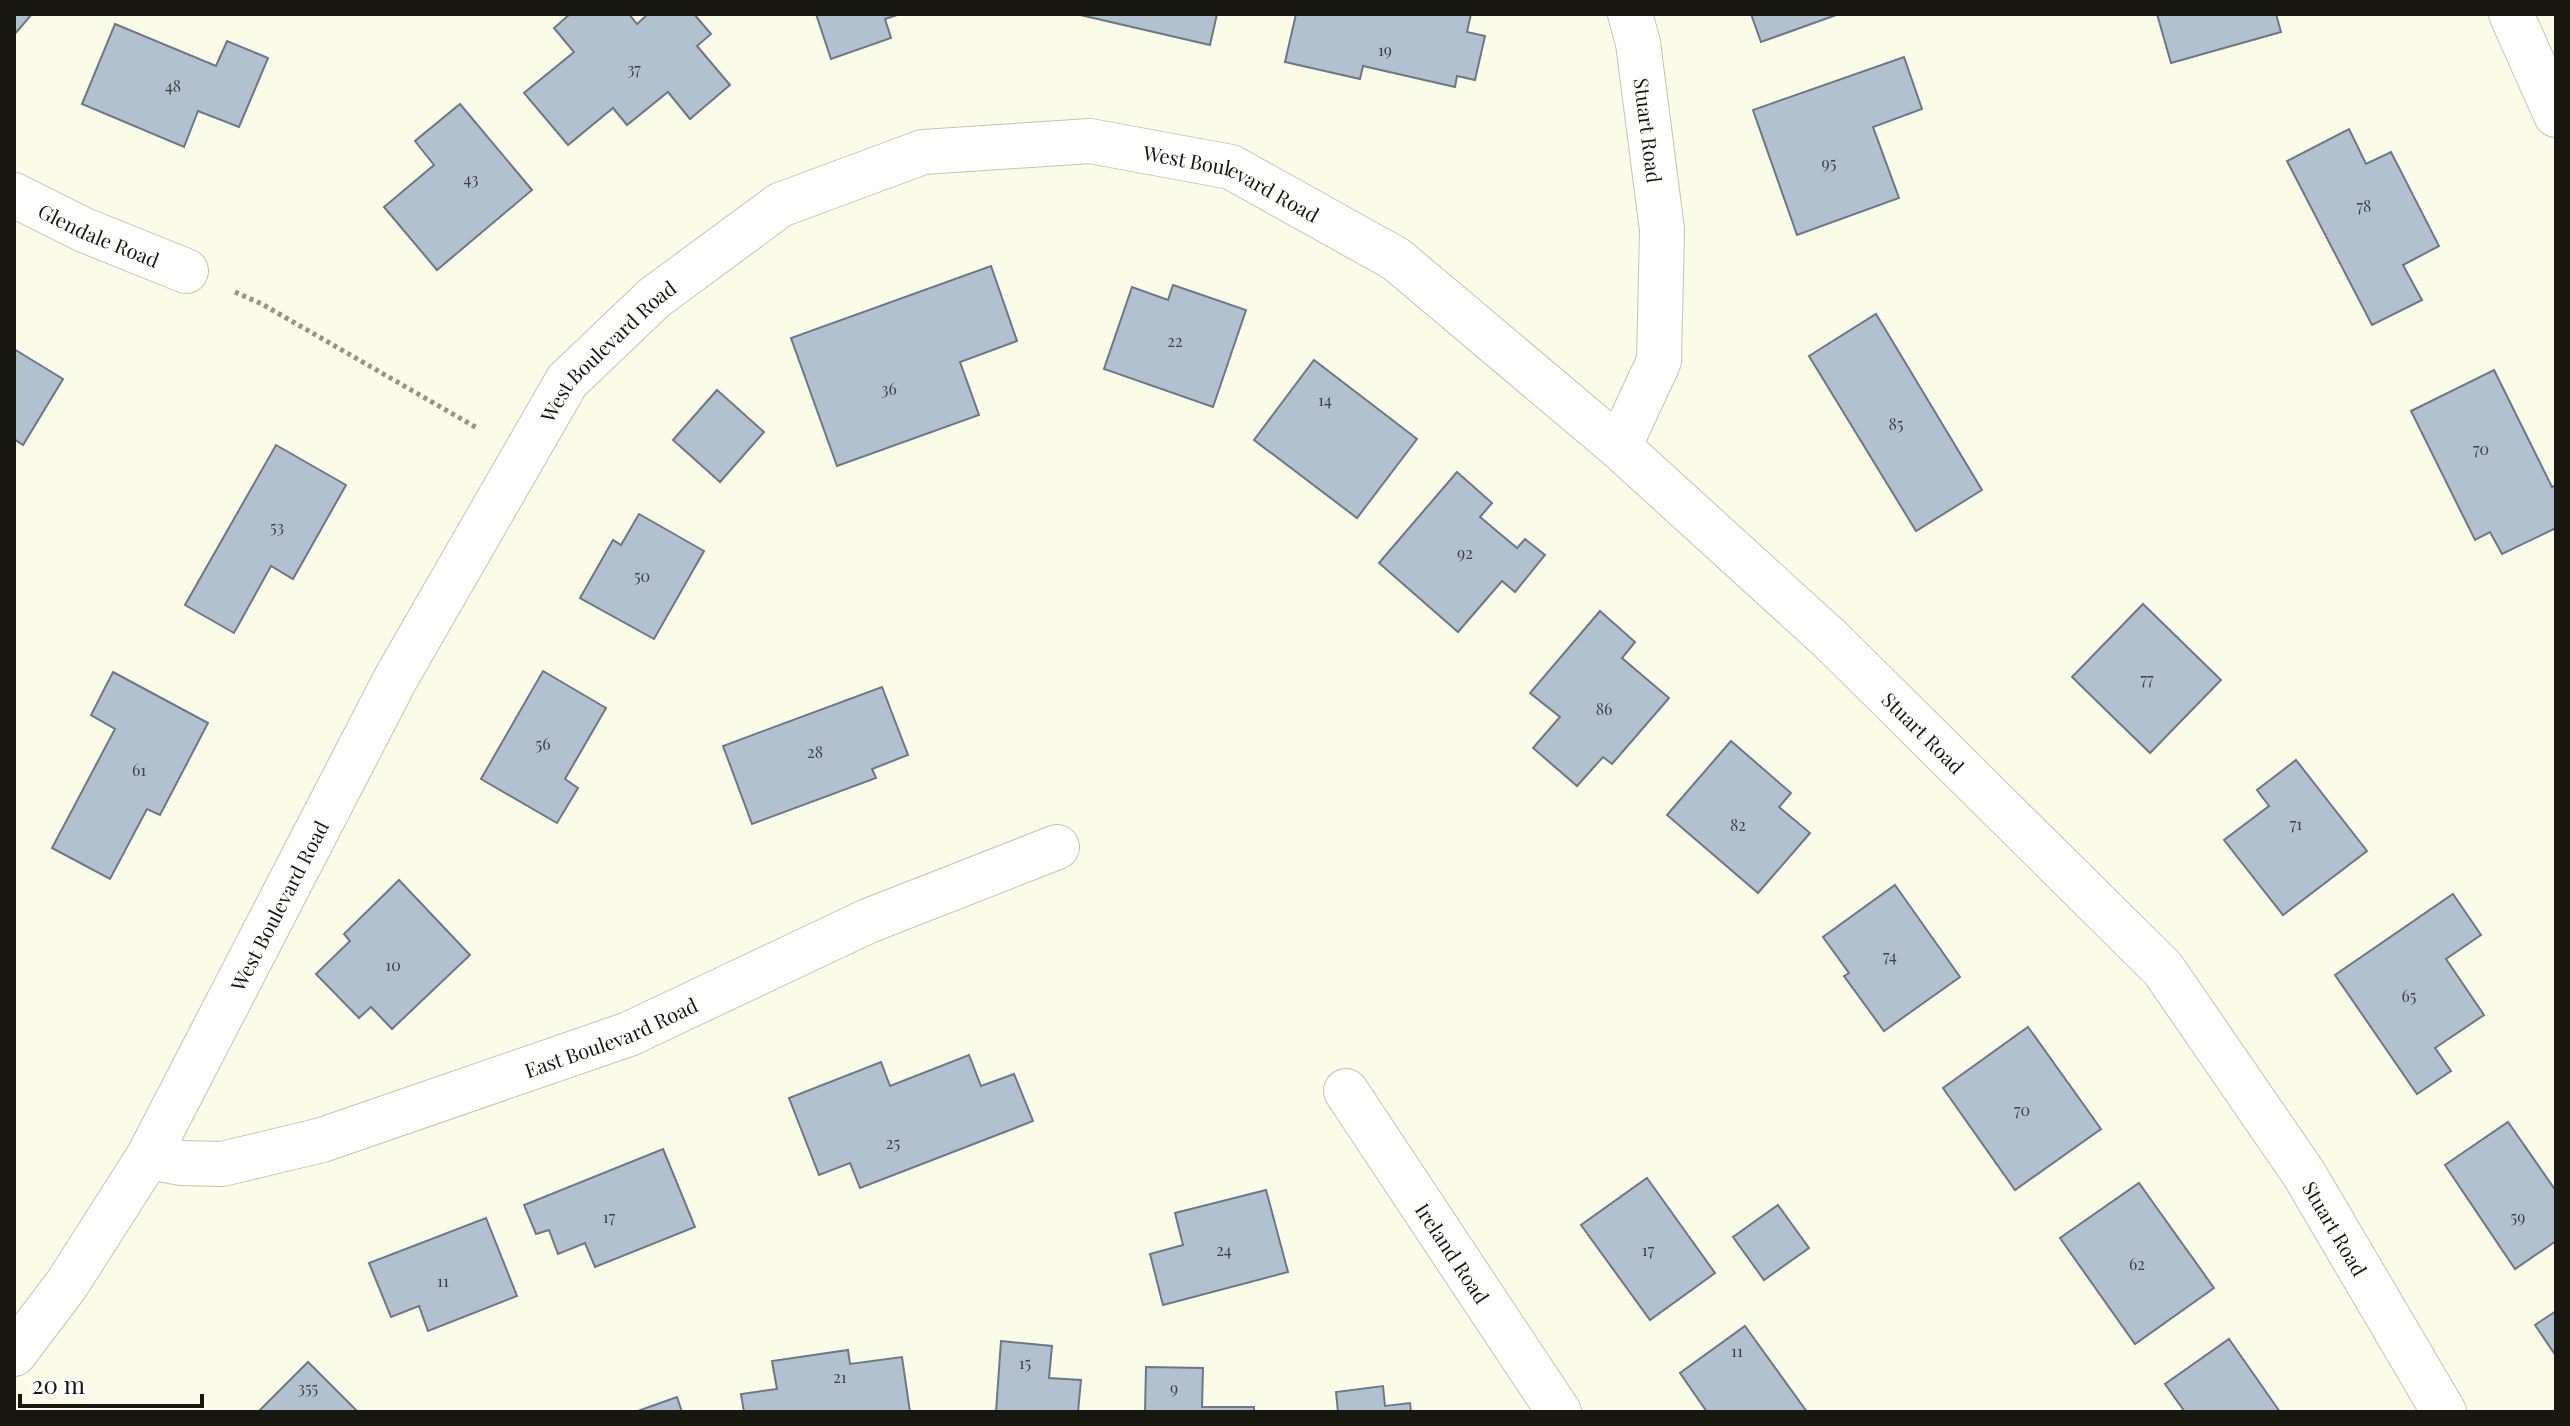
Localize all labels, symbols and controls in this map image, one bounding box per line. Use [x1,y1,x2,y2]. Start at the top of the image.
house number: 19 [1378,39,1392,60]
house number: 37 [627,58,641,79]
house number: 48 [165,75,181,96]
street label: Stuart Road [1629,76,1669,185]
street label: West Boulevard Road [1140,137,1325,227]
house number: 95 [1822,152,1836,173]
house number: 43 [464,168,478,189]
house number: 78 [2357,195,2371,216]
street label: Glendale Road [34,196,164,273]
street label: West Boulevard Road [532,273,681,427]
house number: 22 [1167,330,1183,351]
house number: 36 [881,378,897,399]
house number: 14 [1318,389,1332,410]
house number: 85 [1889,413,1903,434]
house number: 70 [2473,438,2489,459]
house number: 53 [270,516,284,537]
house number: 92 [1457,542,1473,563]
house number: 50 [634,565,650,586]
house number: 77 [2141,668,2154,689]
street label: Stuart Road [1877,685,1971,779]
house number: 86 [1596,698,1612,719]
house number: 56 [536,733,550,754]
house number: 28 [807,741,823,762]
house number: 61 [132,759,146,780]
house number: 71 [2290,813,2302,834]
house number: 82 [1730,814,1746,835]
street label: West Boulevard Road [223,815,334,996]
house number: 74 [1883,945,1897,966]
house number: 10 [385,954,401,975]
house number: 65 [2402,985,2416,1006]
street label: East Boulevard Road [521,990,702,1083]
house number: 70 [2014,1099,2030,1120]
house number: 25 [886,1132,900,1153]
street label: Stuart Road [2297,1176,2374,1281]
street label: Ireland Road [1410,1197,1497,1308]
house number: 17 [603,1206,616,1227]
house number: 59 [2511,1206,2525,1227]
house number: 24 [1216,1239,1232,1260]
house number: 17 [1642,1239,1655,1260]
house number: 62 [2129,1253,2145,1274]
house number: 11 [437,1270,449,1291]
house number: 11 [1731,1340,1743,1361]
house number: 15 [1019,1352,1031,1373]
scale bar [20,1358,202,1408]
house number: 21 [833,1366,847,1387]
text: 20 m [32,1368,85,1400]
house number: 355 [298,1377,318,1398]
house number: 9 [1170,1377,1178,1398]

